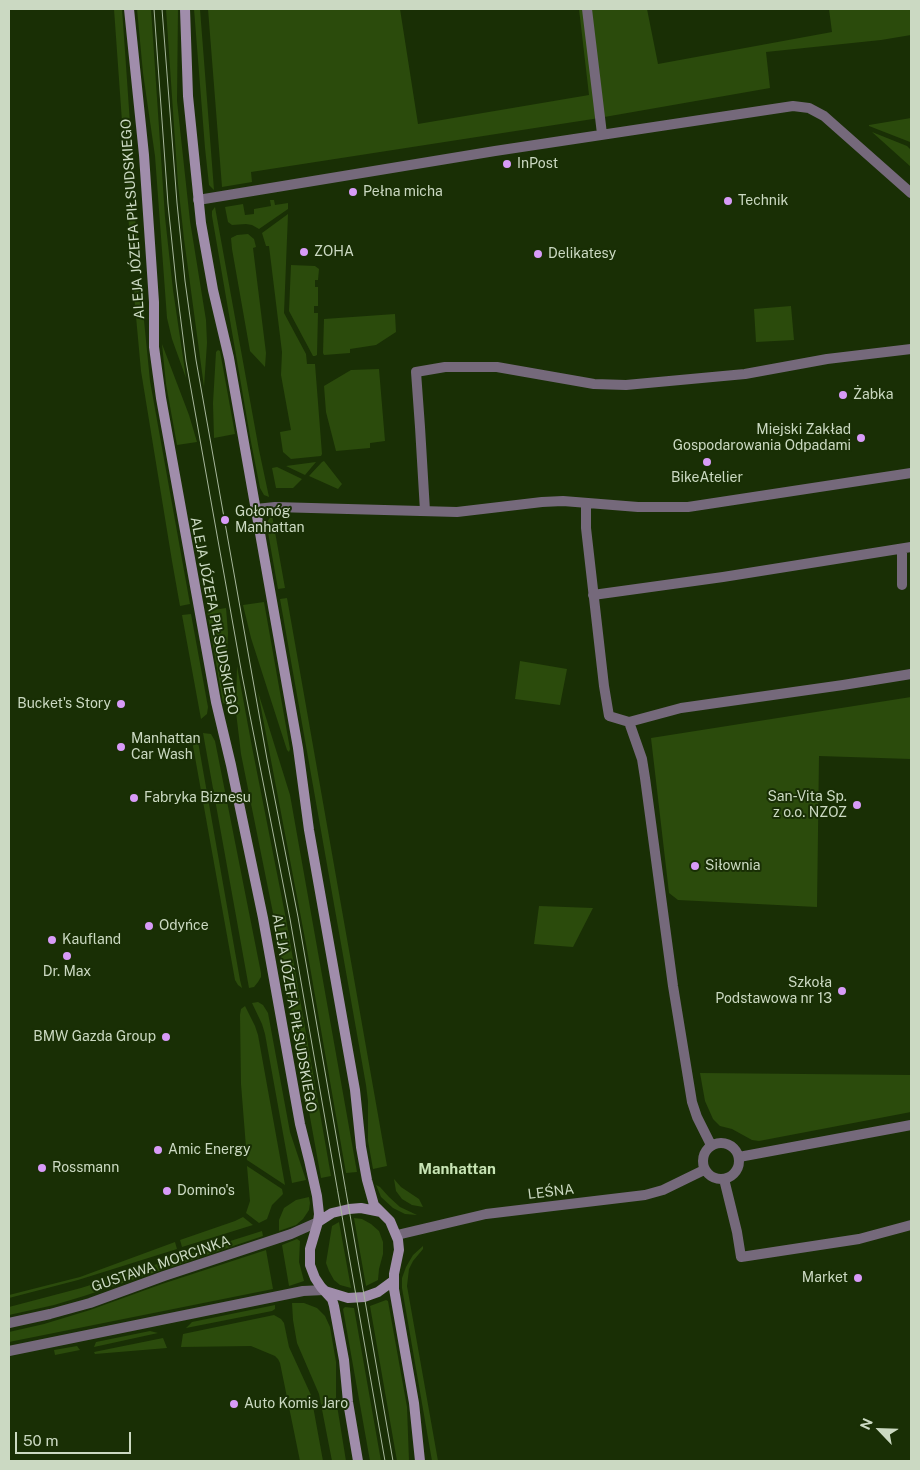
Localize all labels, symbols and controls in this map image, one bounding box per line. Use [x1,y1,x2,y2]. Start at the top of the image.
street label: ALEJA JÓZEFA PIŁSUDSKIEGO [118,118,148,320]
place label: InPost [517,156,558,172]
marker: InPost [501,158,513,170]
place label: Pełna micha [363,184,443,200]
marker: Pełna micha [347,186,359,198]
place label: Technik [738,193,788,209]
marker: Technik [722,195,734,207]
place label: ZOHA [314,244,354,260]
marker: ZOHA [298,246,310,258]
place label: Delikatesy [548,246,616,262]
marker: Delikatesy [532,248,544,260]
place label: Żabka [853,387,893,403]
marker: Żabka [837,389,849,401]
place label: Miejski Zakład Gospodarowania Odpadami [673,422,851,454]
marker: Miejski Zakład Gospodarowania Odpadami [855,432,867,444]
marker: BikeAtelier [701,456,713,468]
place label: BikeAtelier [671,470,743,486]
place label: Gołonóg Manhattan [235,504,305,536]
marker: Gołonóg Manhattan [219,514,231,526]
street label: ALEJA JÓZEFA PIŁSUDSKIEGO [187,516,241,716]
place label: Bucket's Story [17,696,111,712]
marker: Bucket's Story [115,698,127,710]
place label: Manhattan Car Wash [131,731,201,764]
marker: Manhattan Car Wash [115,741,127,753]
place label: San-Vita Sp. z o.o. NZOZ [767,789,847,822]
place label: Fabryka Biznesu [144,790,251,806]
marker: Fabryka Biznesu [128,792,140,804]
marker: San-Vita Sp. z o.o. NZOZ [851,799,863,811]
place label: Siłownia [705,858,761,874]
marker: Siłownia [689,860,701,872]
street label: ALEJA JÓZEFA PIŁSUDSKIEGO [268,913,320,1113]
place label: Odyńce [159,918,209,934]
marker: Odyńce [143,920,155,932]
place label: Kaufland [62,932,121,948]
marker: Kaufland [46,934,58,946]
marker: Dr. Max [61,950,73,962]
place label: Dr. Max [43,964,91,980]
place label: Szkoła Podstawowa nr 13 [715,975,832,1008]
marker: Szkoła Podstawowa nr 13 [836,985,848,997]
place label: BMW Gazda Group [33,1029,156,1045]
marker: BMW Gazda Group [160,1031,172,1043]
place label: Amic Energy [168,1142,250,1158]
marker: Amic Energy [152,1144,164,1156]
place label: Rossmann [52,1160,119,1176]
district label: Manhattan [418,1160,496,1178]
marker: Rossmann [36,1162,48,1174]
street label: LEŚNA [527,1181,575,1203]
place label: Domino's [177,1183,235,1199]
marker: Domino's [161,1185,173,1197]
street label: GUSTAWA MORCINKA [89,1232,233,1296]
place label: Market [802,1270,848,1286]
marker: Market [852,1272,864,1284]
place label: Auto Komis Jaro [244,1396,348,1412]
marker: Auto Komis Jaro [228,1398,240,1410]
north arrow [855,1405,905,1455]
text: N [857,1416,876,1432]
scale bar [18,1422,134,1454]
text: 50 m [23,1432,58,1449]

